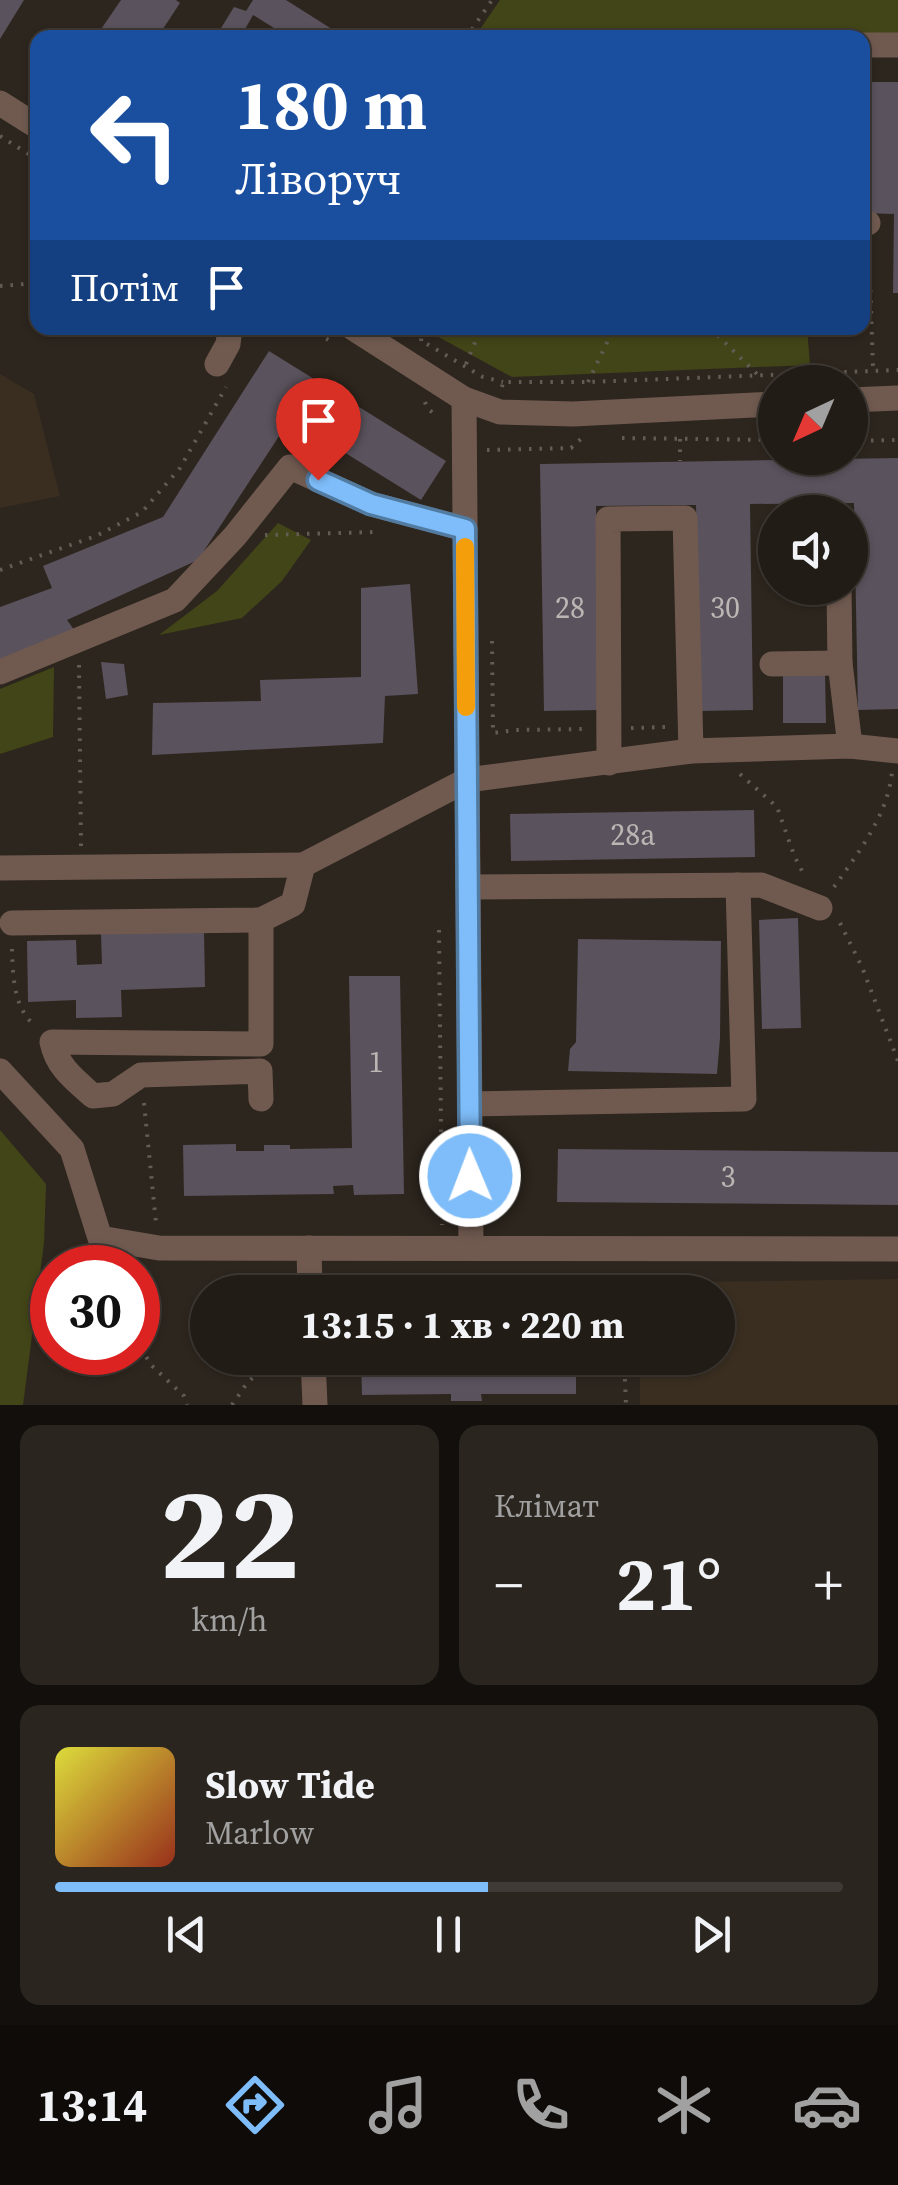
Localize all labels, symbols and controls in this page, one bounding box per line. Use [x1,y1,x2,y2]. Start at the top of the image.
text: 180 m [235,56,427,152]
icon: left [70,70,200,200]
text: Ліворуч [235,147,401,209]
icon: arrive [199,260,254,315]
text: Потім [70,262,179,314]
north arrow [758,365,868,475]
map controls [758,365,868,605]
pin [276,378,361,481]
icon: arrive [291,393,346,448]
button: sound [758,495,868,605]
house number: 28 [555,587,585,628]
house number: 30 [710,587,740,628]
house number: 28а [610,814,656,855]
house number: 1 [369,1041,384,1082]
position arrow [418,1124,522,1228]
house number: 3 [721,1156,736,1197]
speed limit sign: 30 [30,1245,160,1375]
text: 13:15 · 1 хв · 220 m [301,1299,625,1351]
text: 22 [159,1443,300,1622]
text: Клімат [494,1484,599,1528]
text: 21° [616,1532,721,1635]
text: − [494,1547,523,1622]
text: + [814,1547,843,1622]
text: km/h [191,1598,268,1642]
text: Slow Tide [205,1759,375,1811]
text: Marlow [205,1811,314,1855]
icon: previous [159,1907,214,1962]
icon: pause [421,1907,476,1962]
icon: next [684,1907,739,1962]
icon: directions [220,2070,290,2140]
icon: music [363,2070,433,2140]
icon: phone [506,2070,576,2140]
icon: climate [649,2070,719,2140]
icon: car [792,2070,862,2140]
text: 13:14 [36,2074,147,2136]

